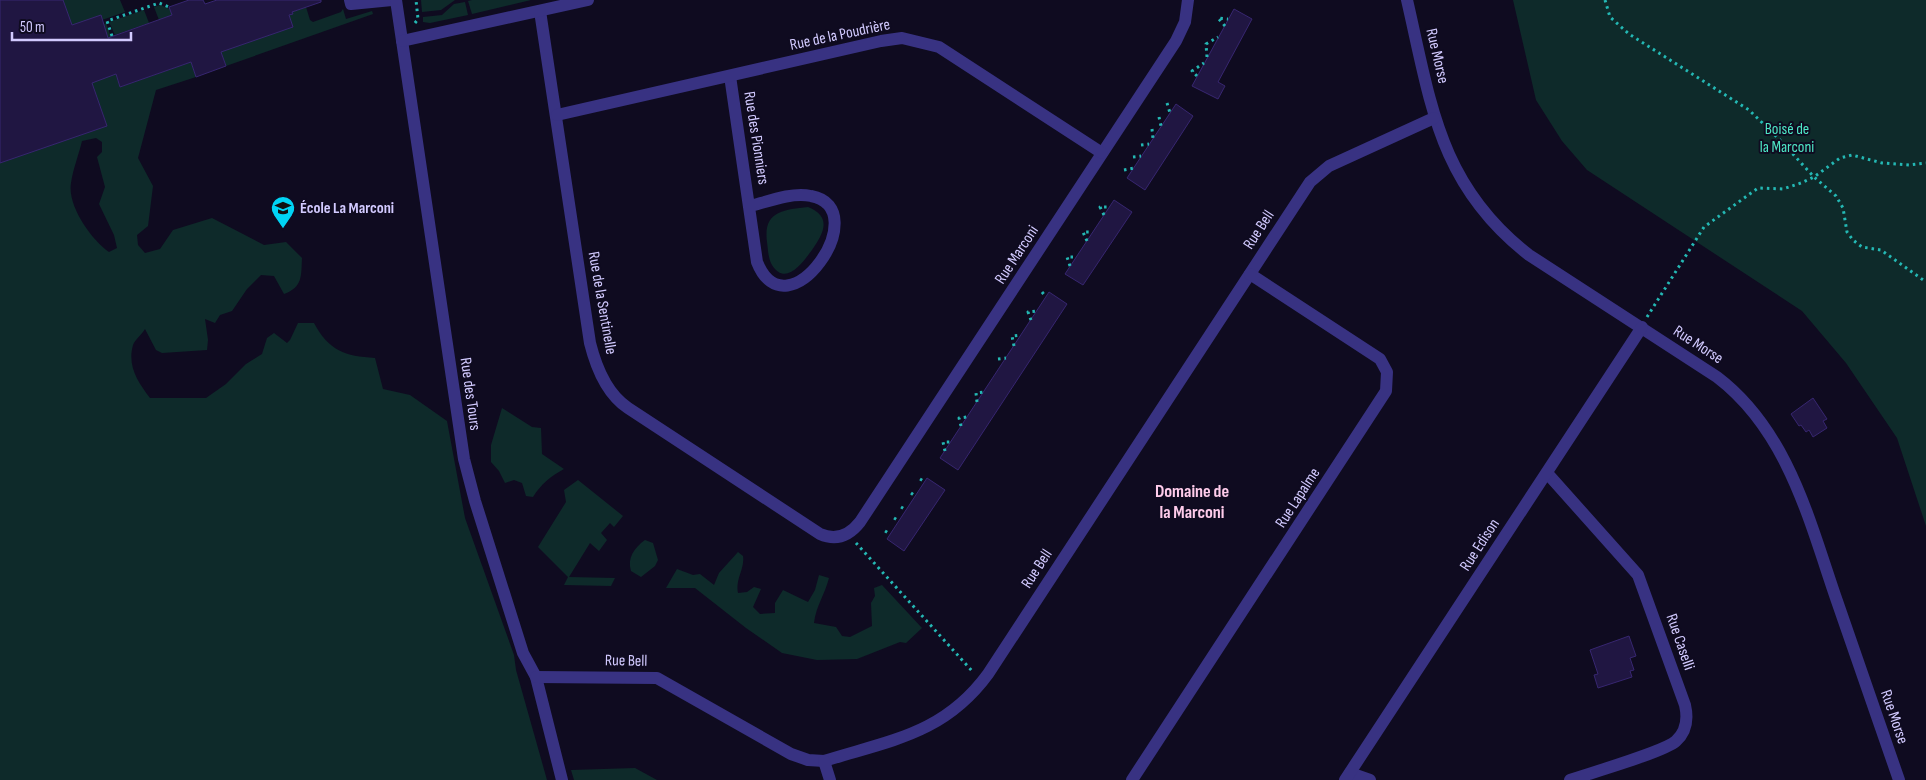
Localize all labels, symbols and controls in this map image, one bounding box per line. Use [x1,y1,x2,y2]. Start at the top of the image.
scale bar [12,10,131,42]
street label: Rue de la Poudrière [788,15,892,55]
text: 50 m [20,18,45,37]
street label: Rue Morse [1421,27,1453,85]
street label: Rue des Pionniers [739,90,773,186]
park label: Boisé de la Marconi [1760,120,1814,157]
school or university icon: École La Marconi [270,195,296,229]
place label: École La Marconi [300,199,394,218]
street label: Rue Bell [1239,207,1279,253]
street label: Rue Marconi [991,222,1043,288]
street label: Rue de la Sentinelle [584,250,620,356]
street label: Rue Morse [1669,322,1727,368]
street label: Rue des Tours [455,356,485,432]
street label: Rue Lapalme [1272,464,1324,532]
district label: Domaine de la Marconi [1155,481,1229,523]
street label: Rue Edison [1456,515,1504,575]
street label: Rue Bell [1017,546,1057,592]
street label: Rue Caselli [1662,611,1698,673]
street label: Rue Bell [605,651,647,671]
street label: Rue Morse [1876,688,1912,746]

